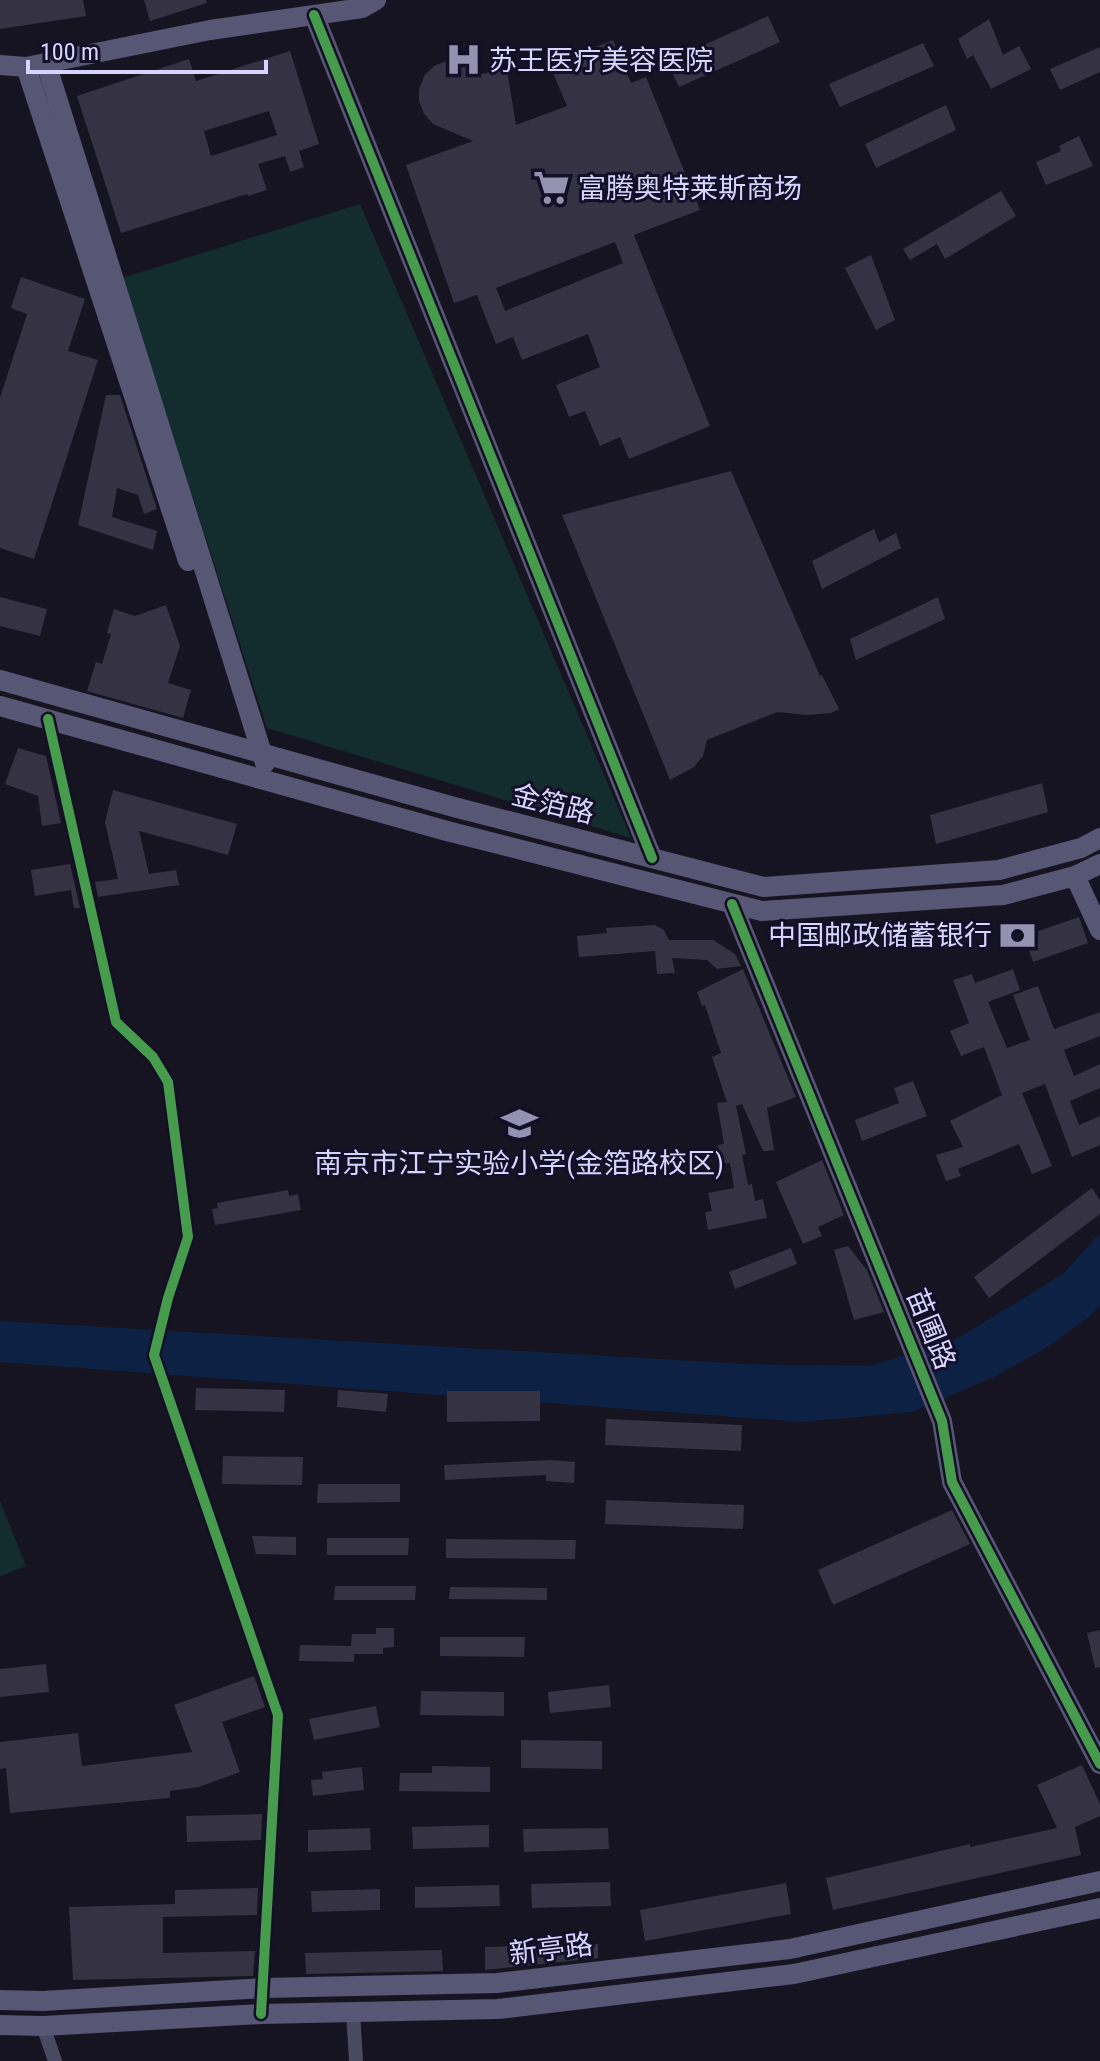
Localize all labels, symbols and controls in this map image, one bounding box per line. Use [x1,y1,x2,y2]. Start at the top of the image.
scale bar [28,24,266,74]
text: 100 m [40,38,99,66]
hospital icon: 苏王医疗美容医院 [444,41,482,79]
place label: 苏王医疗美容医院 [489,44,713,77]
supermarket icon: 富腾奥特莱斯商场 [533,169,571,207]
place label: 富腾奥特莱斯商场 [578,172,802,205]
street label: 金箔路 [508,778,598,830]
bank icon: 中国邮政储蓄银行 [999,916,1037,954]
place label: 中国邮政储蓄银行 [768,919,992,952]
school or university icon: 南京市江宁实验小学(金箔路校区) [500,1104,538,1142]
place label: 南京市江宁实验小学(金箔路校区) [314,1147,724,1180]
street label: 苗圃路 [900,1284,962,1374]
street label: 新亭路 [507,1928,595,1970]

